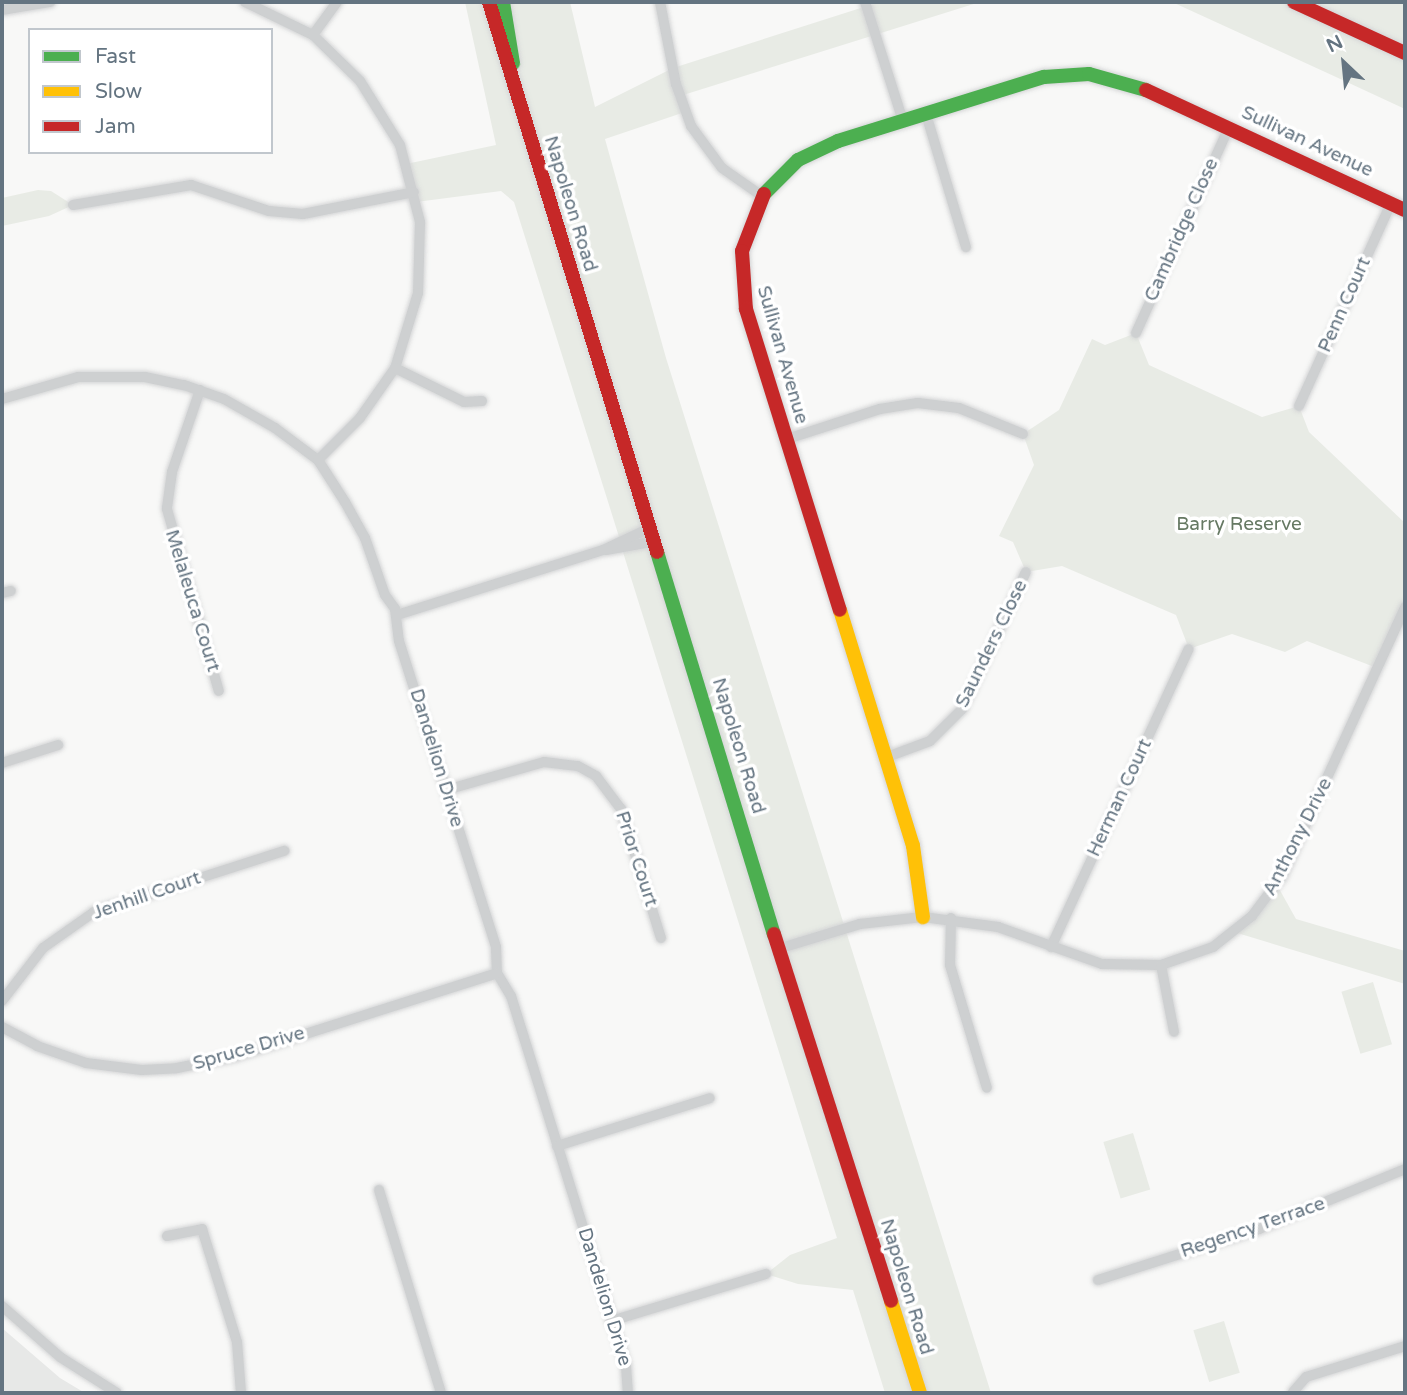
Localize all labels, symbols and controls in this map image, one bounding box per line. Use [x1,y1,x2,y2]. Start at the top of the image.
legend [28,28,273,154]
north arrow [1309,28,1379,98]
text: N [1323,31,1346,57]
text: Fast [95,44,136,69]
text: Slow [95,79,142,104]
street label: Sullivan Avenue [1238,102,1376,182]
text: Jam [95,114,136,139]
street label: Napoleon Road [539,133,601,275]
street label: Cambridge Close [1140,155,1224,305]
street label: Penn Court [1314,254,1376,356]
street label: Sullivan Avenue [751,283,813,427]
park label: Barry Reserve [1176,514,1302,536]
street label: Melaleuca Court [160,527,224,675]
street label: Saunders Close [951,577,1033,711]
street label: Napoleon Road [707,675,769,817]
street label: Dandelion Drive [404,686,468,830]
street label: Herman Court [1083,735,1157,861]
street label: Anthony Drive [1259,774,1337,900]
street label: Prior Court [610,808,662,910]
street label: Jenhill Court [90,867,204,925]
street label: Spruce Drive [191,1022,307,1076]
street label: Regency Terrace [1178,1193,1328,1263]
street label: Napoleon Road [875,1216,937,1358]
street label: Dandelion Drive [572,1225,636,1369]

